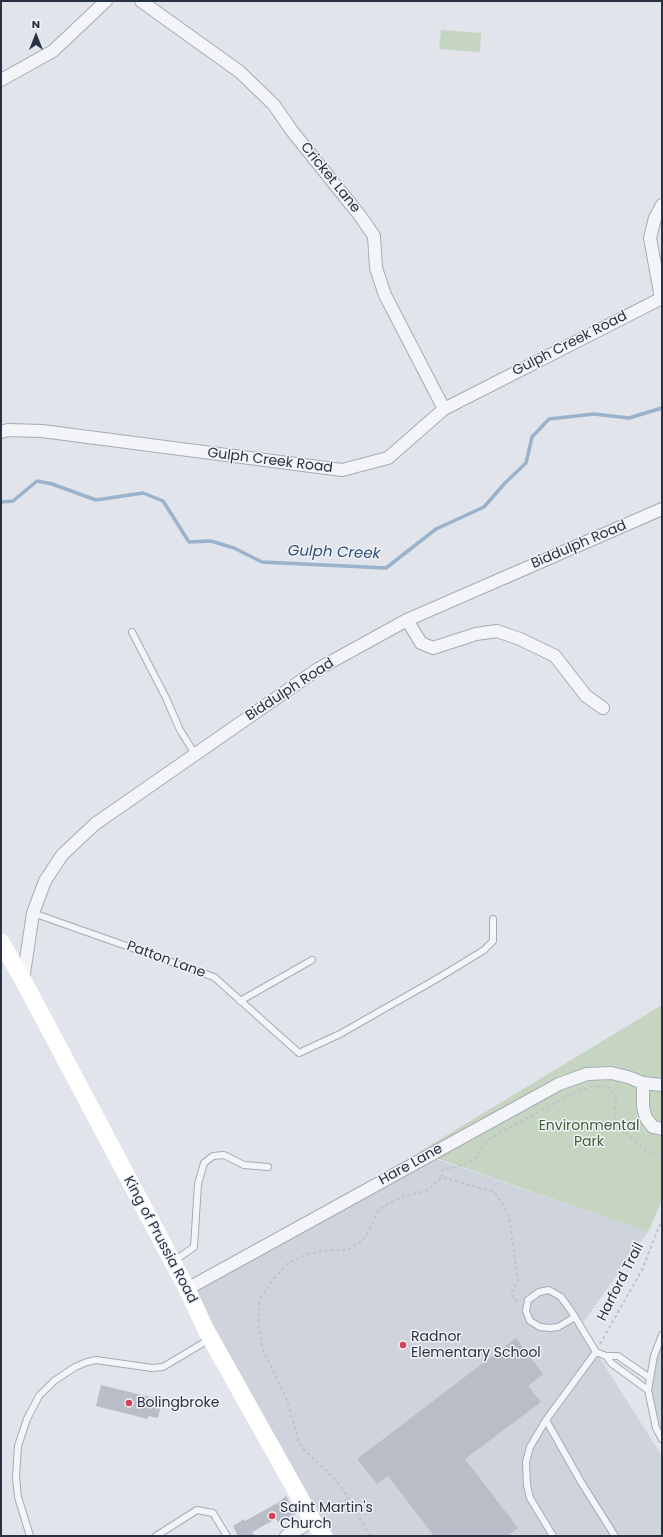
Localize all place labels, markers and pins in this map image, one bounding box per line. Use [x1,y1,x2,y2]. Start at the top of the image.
place label: Radnor Elementary School [411,1329,541,1362]
marker: Radnor Elementary School [398,1340,408,1350]
place label: Bolingbroke [137,1395,219,1411]
marker: Bolingbroke [124,1398,134,1408]
place label: Saint Martin's Church [280,1500,373,1532]
marker: Saint Martin's Church [267,1511,277,1521]

